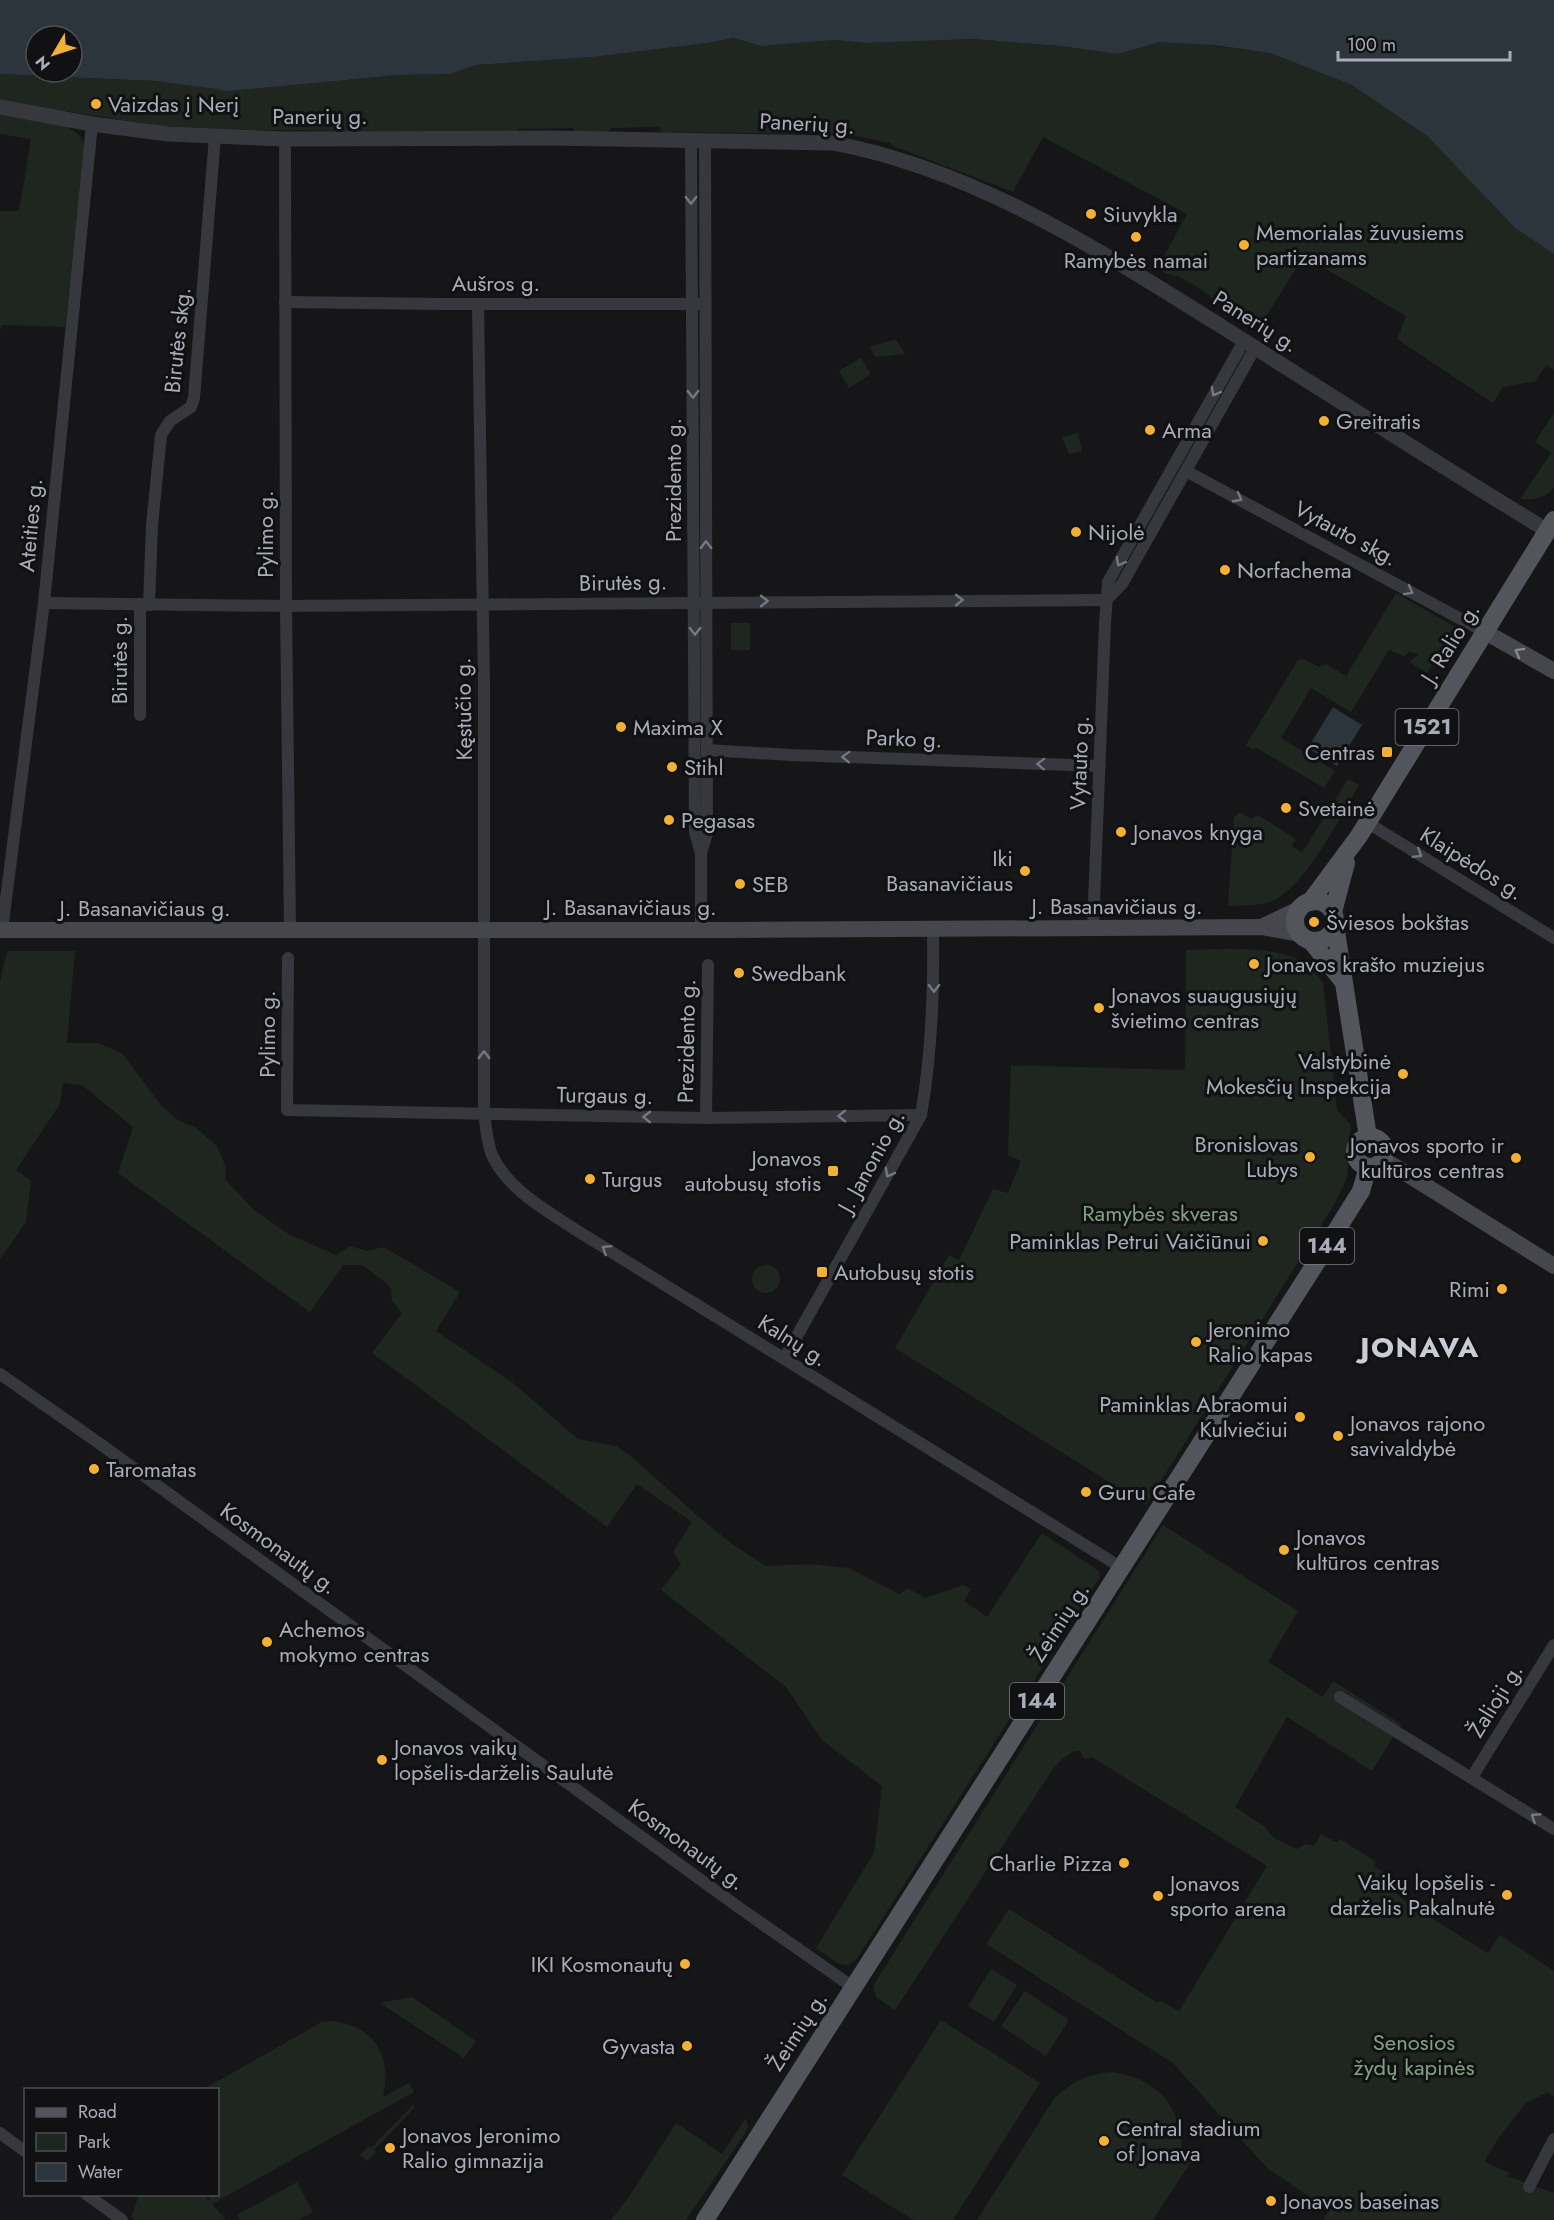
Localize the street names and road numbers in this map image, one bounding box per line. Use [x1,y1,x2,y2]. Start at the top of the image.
street label: Panerių g. [272,100,368,132]
street label: Panerių g. [759,105,855,141]
street label: Aušros g. [452,267,540,299]
street label: Panerių g. [1207,282,1305,360]
street label: Birutės skg. [156,285,198,395]
street label: Prezidento g. [657,418,689,542]
street label: Ateities g. [10,477,50,573]
street label: Pylimo g. [249,490,281,578]
street label: Vytauto skg. [1289,492,1403,574]
street label: Birutės g. [579,565,667,599]
street label: J. Ralio g. [1411,596,1487,692]
street label: Birutės g. [103,616,135,704]
street label: Kęstučio g. [446,657,480,761]
road number: 1521 [1396,709,1458,745]
street label: Vytauto g. [1061,715,1097,811]
street label: Parko g. [865,721,943,755]
street label: Klaipėdos g. [1414,818,1530,908]
street label: J. Basanavičiaus g. [1028,890,1203,922]
street label: J. Basanavičiaus g. [542,891,717,923]
street label: J. Basanavičiaus g. [56,892,231,924]
street label: Prezidento g. [669,979,703,1103]
street label: Pylimo g. [251,990,283,1078]
street label: Turgaus g. [556,1078,654,1112]
street label: J. Janonio g. [828,1104,912,1221]
road number: 144 [1300,1228,1354,1264]
street label: Kalnų g. [752,1306,834,1374]
street label: Kosmonautų g. [214,1494,344,1602]
street label: Žeimių g. [1021,1576,1097,1668]
street label: Žalioji g. [1460,1657,1530,1743]
road number: 144 [1010,1683,1064,1719]
street label: Kosmonautų g. [622,1790,752,1898]
street label: Žeimių g. [759,1985,835,2077]

